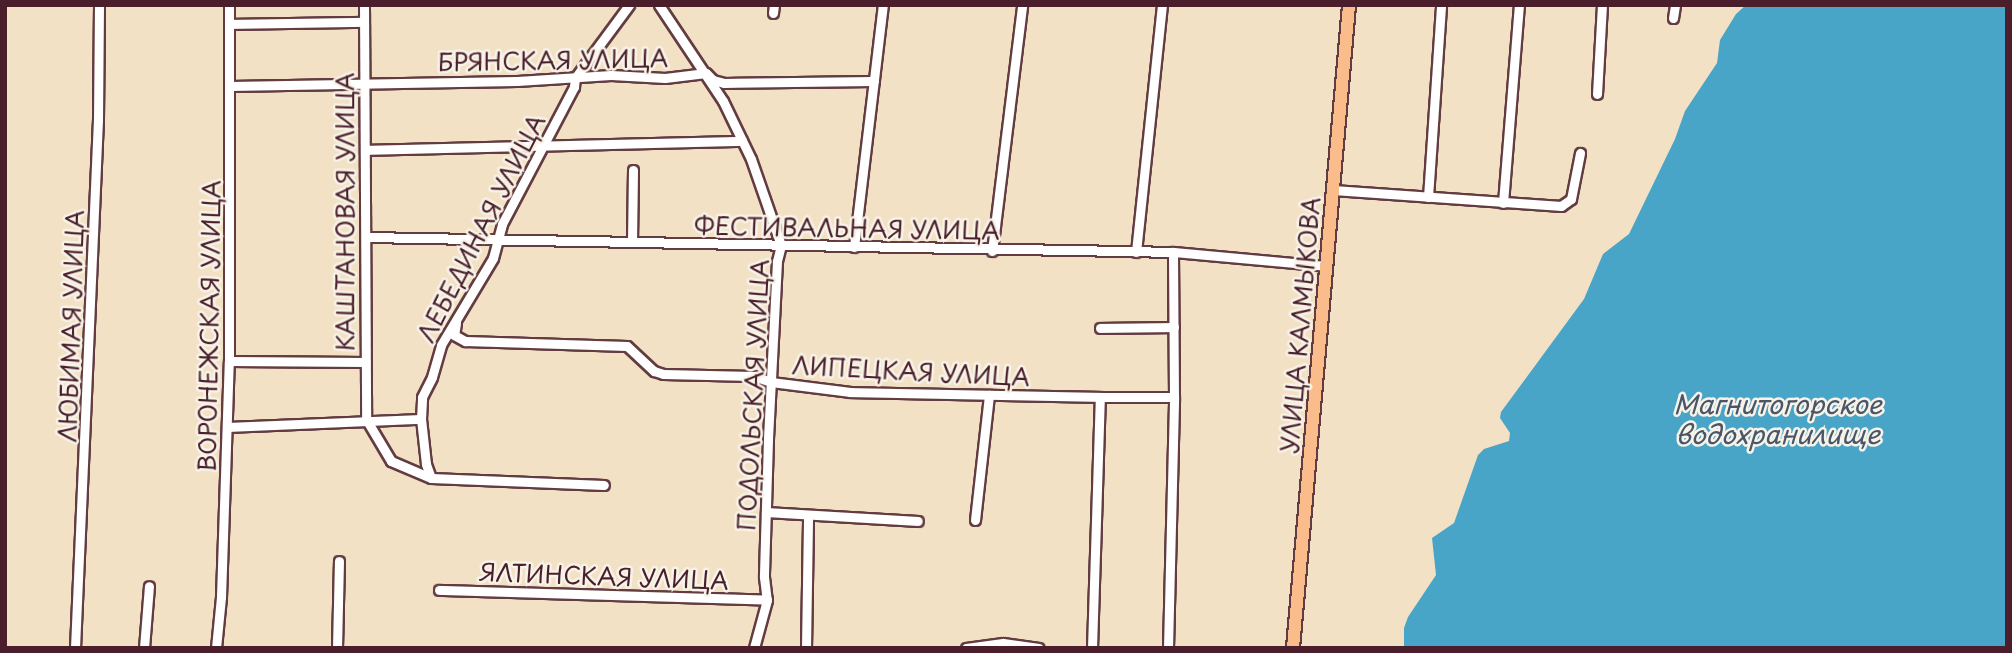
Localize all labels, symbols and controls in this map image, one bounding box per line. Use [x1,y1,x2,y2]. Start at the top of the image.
street label: БРЯНСКАЯ УЛИЦА [438,44,668,76]
street label: КАШТАНОВАЯ УЛИЦА [331,73,359,351]
street label: ЛЕБЕДИНАЯ УЛИЦА [411,109,551,347]
street label: ВОРОНЕЖСКАЯ УЛИЦА [192,180,226,472]
street label: УЛИЦА КАЛМЫКОВА [1274,195,1326,455]
street label: ЛЮБИМАЯ УЛИЦА [53,209,89,443]
street label: ФЕСТИВАЛЬНАЯ УЛИЦА [694,211,1000,245]
street label: ПОДОЛЬСКАЯ УЛИЦА [732,259,774,531]
street label: ЛИПЕЦКАЯ УЛИЦА [791,350,1031,392]
water label: Магнитогорское водохранилище [1674,388,1882,450]
street label: ЯЛТИНСКАЯ УЛИЦА [479,557,729,595]

